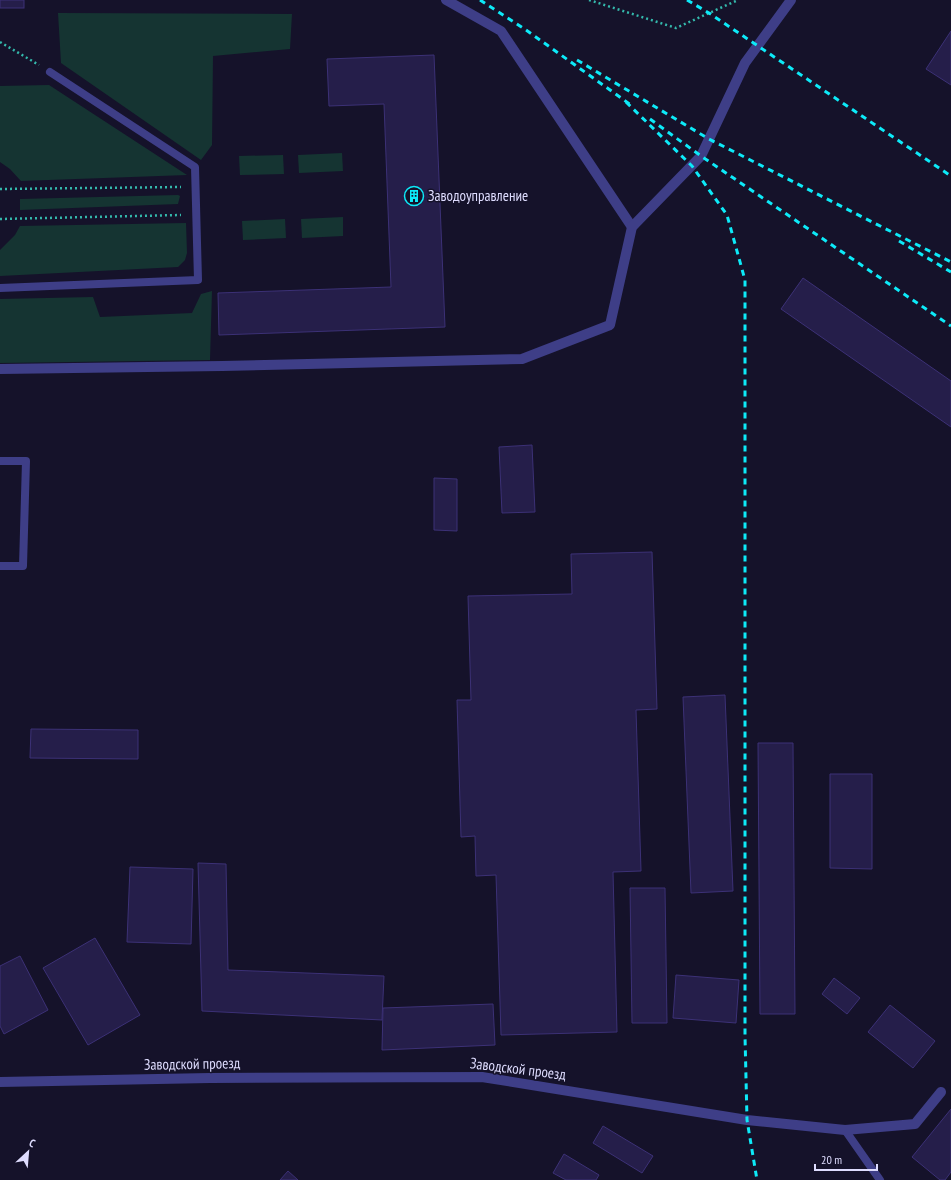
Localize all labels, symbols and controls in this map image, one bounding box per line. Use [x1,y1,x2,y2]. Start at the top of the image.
building icon: Заводоуправление [403,185,425,207]
place label: Заводоуправление [428,186,528,205]
street label: Заводской проезд [144,1053,241,1074]
street label: Заводской проезд [469,1053,567,1084]
north arrow [8,1132,48,1172]
text: С [27,1136,38,1150]
scale bar [815,1146,877,1172]
text: 20 m [821,1152,842,1167]

